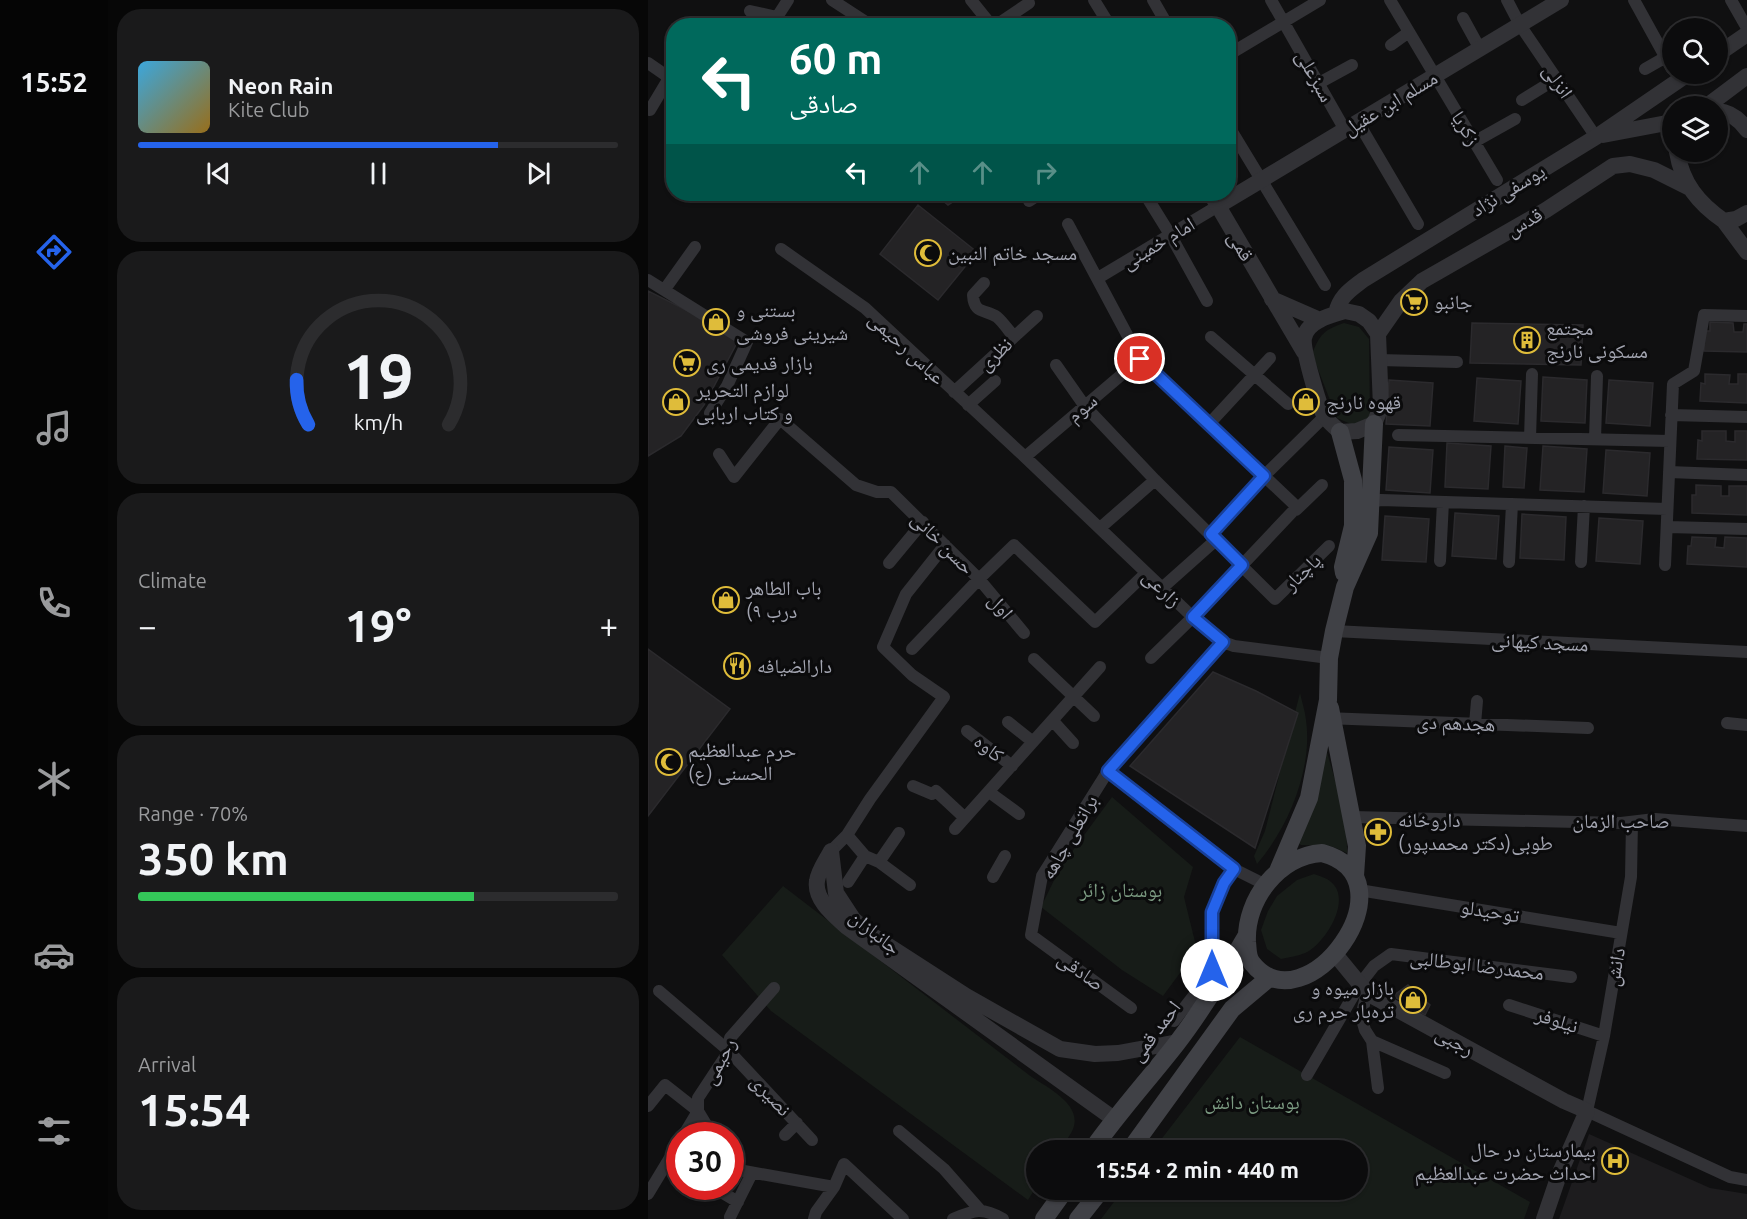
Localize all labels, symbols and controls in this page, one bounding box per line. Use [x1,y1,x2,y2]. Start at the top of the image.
map controls [1662,18,1728,162]
button: search [1662,18,1728,84]
text: 60 m [789,35,883,82]
icon: left [690,42,768,120]
street label: سبزعلی [1291,46,1339,106]
street label: انزلی [1538,59,1578,103]
street label: مسلم ابن عقیل [1338,65,1443,142]
text: 15:52 [20,67,88,97]
text: Neon Rain [228,73,333,98]
text: صادقی [789,88,858,118]
button: layers [1662,96,1728,162]
text: Kite Club [228,98,310,121]
street label: زکریا [1447,106,1486,149]
icon: left [840,156,873,189]
icon: ahead [903,156,936,189]
icon: ahead [966,156,999,189]
icon: right [1029,156,1062,189]
icon: previous [202,157,235,190]
icon: pause [362,157,395,190]
icon: next [522,157,555,190]
street label: یوسفی نژاد [1467,159,1549,221]
street label: قدس [1501,202,1547,242]
street label: امام خمینی [1117,212,1200,276]
street label: قمی [1223,227,1259,265]
icon: directions [33,231,75,273]
mosque icon: مسجد خاتم النبین [913,238,943,268]
place label: مسجد خاتم النبین [948,241,1077,267]
supermarket icon: جانبو [1399,287,1429,317]
place label: جانبو [1434,290,1473,314]
place label: بستنی و شیرینی فروشی [736,298,848,345]
shop icon: بستنی و شیرینی فروشی [701,307,731,337]
street label: عباس رحیمی [864,307,950,389]
place label: مجتمع مسکونی نارنج [1546,316,1648,364]
building icon: مجتمع مسکونی نارنج [1512,325,1542,355]
street label: نظری [973,332,1017,376]
pin [1114,333,1165,384]
text: 19 [343,341,413,411]
icon: arrive [1123,342,1156,375]
supermarket icon: بازار قدیمی ری [672,348,702,378]
place label: بازار قدیمی ری [706,351,813,375]
place label: لوازم التحریر و کتاب اربابی [695,378,793,425]
shop icon: لوازم التحریر و کتاب اربابی [661,387,691,417]
shop icon: قهوه نارنج [1291,387,1321,417]
street label: سوم [1062,388,1103,429]
place label: قهوه نارنج [1326,390,1401,415]
icon: music [33,407,75,449]
text: km/h [353,410,403,434]
street label: حسن خانی [906,506,980,580]
street label: پاچنار [1277,548,1326,596]
street label: زارعی [1138,564,1186,612]
text: Climate [138,569,207,592]
place label: باب الطاهر (درب ۹ [745,576,821,623]
icon: phone [33,582,75,624]
shop icon: باب الطاهر (درب ۹ [711,585,741,615]
street label: اول [983,588,1019,624]
text: 19° [345,600,411,651]
text: − [138,607,157,644]
text: + [599,607,618,644]
street label: مسجد کیهانی [1491,627,1589,657]
restaurant icon: دارالضیافه [722,651,752,681]
place label: دارالضیافه [757,654,832,677]
street label: هجدهم دی [1416,710,1496,738]
street label: کاوه [970,729,1009,766]
place label: حرم عبدالعظیم الحسنی (ع) [688,738,796,786]
mosque icon: حرم عبدالعظیم الحسنی (ع) [654,747,684,777]
icon: climate [33,758,75,800]
street label: براتعلی چاهه [1035,790,1103,884]
text: Range · 70% [138,802,248,825]
place label: داروخانه طوبی(دکتر محمدپور) [1398,808,1553,855]
street label: صاحب الزمان [1572,809,1670,833]
pharmacy icon: داروخانه طوبی(دکتر محمدپور) [1363,817,1393,847]
text: 350 km [138,833,289,884]
park label: بوستان زائر [1079,878,1162,902]
street label: توحیدلو [1459,895,1521,927]
street label: جانبازان [845,904,905,960]
icon: car [33,934,75,976]
position arrow [1180,938,1244,1002]
street label: محمدرضا ابوطالبی [1409,945,1545,985]
street label: صادقی [1053,946,1109,996]
street label: دانش [1600,946,1630,988]
place label: بازار میوه و تره‌بار حرم ری [1293,976,1394,1025]
shop icon: بازار میوه و تره‌بار حرم ری [1398,985,1428,1015]
street label: احمد قمی [1124,996,1186,1066]
street label: نیلوفر [1532,1002,1581,1037]
street label: رجبی [1432,1021,1478,1061]
street label: رحیمی [697,1033,741,1089]
text: Arrival [138,1053,196,1076]
street label: نصیری [746,1069,796,1121]
text: 15:54 [138,1084,251,1135]
park label: بوستان دانش [1204,1090,1300,1114]
icon: filters [33,1110,75,1152]
speed limit sign: 30 [666,1122,744,1200]
place label: بیمارستان در حال احداث حضرت عبدالعظیم [1415,1138,1596,1187]
hospital icon: بیمارستان در حال احداث حضرت عبدالعظیم [1600,1146,1630,1176]
text: 15:54 · 2 min · 440 m [1095,1157,1299,1182]

